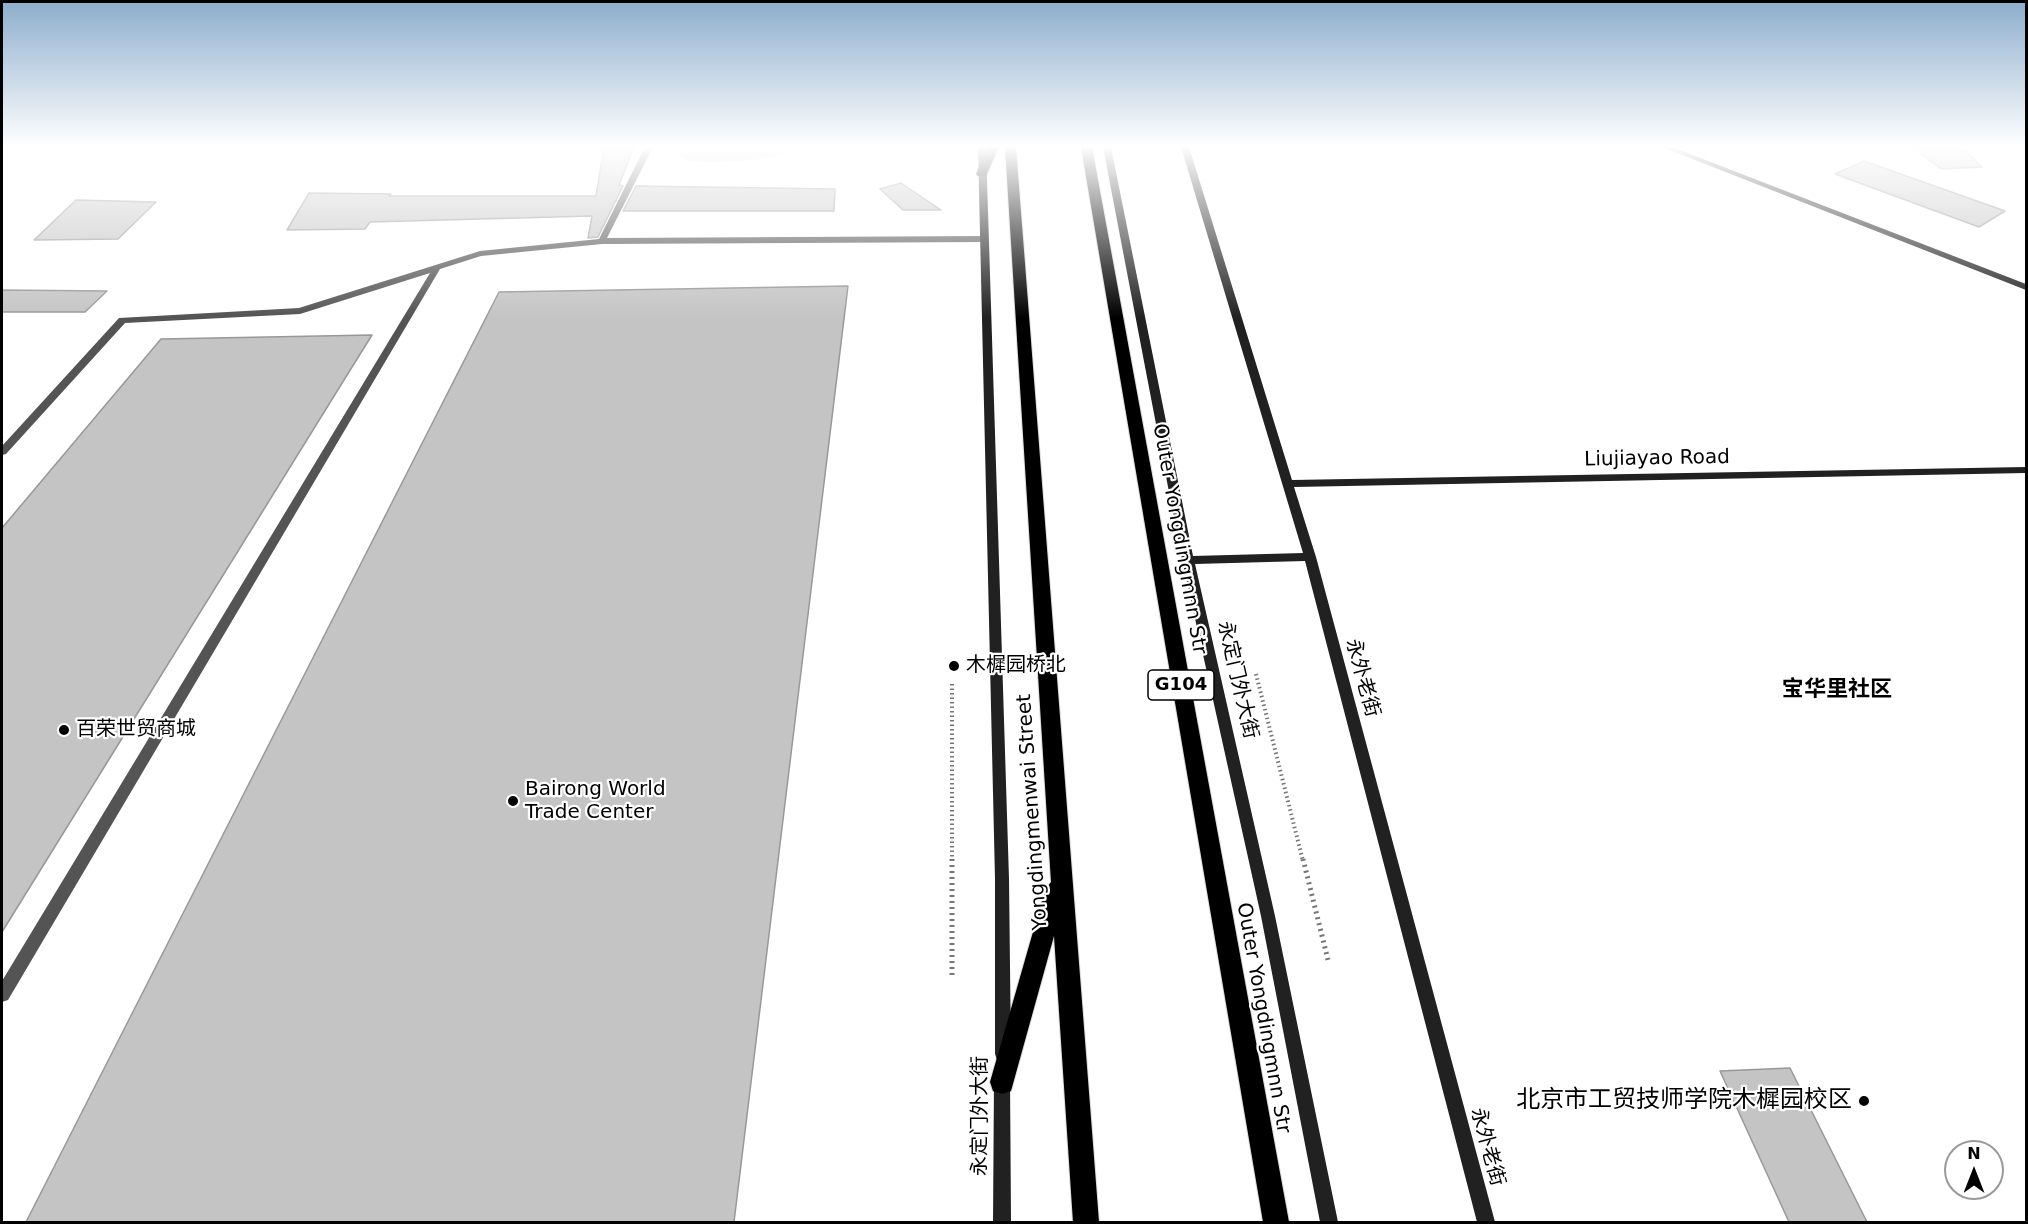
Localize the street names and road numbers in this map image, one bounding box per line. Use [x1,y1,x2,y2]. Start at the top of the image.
street label: Outer Yongdingmnn Str [1147,422,1211,656]
street label: Liujiayao Road [1584,446,1730,472]
street label: 永定门外大街 [1212,619,1262,741]
street label: 永外老街 [1340,636,1384,720]
road number: G104 [1148,670,1214,700]
street label: Yongdingmenwai Street [1013,693,1053,931]
street label: Outer Yongdingmnn Str [1231,901,1295,1135]
street label: 永定门外大街 [969,1056,993,1176]
street label: 永外老街 [1465,1105,1509,1189]

